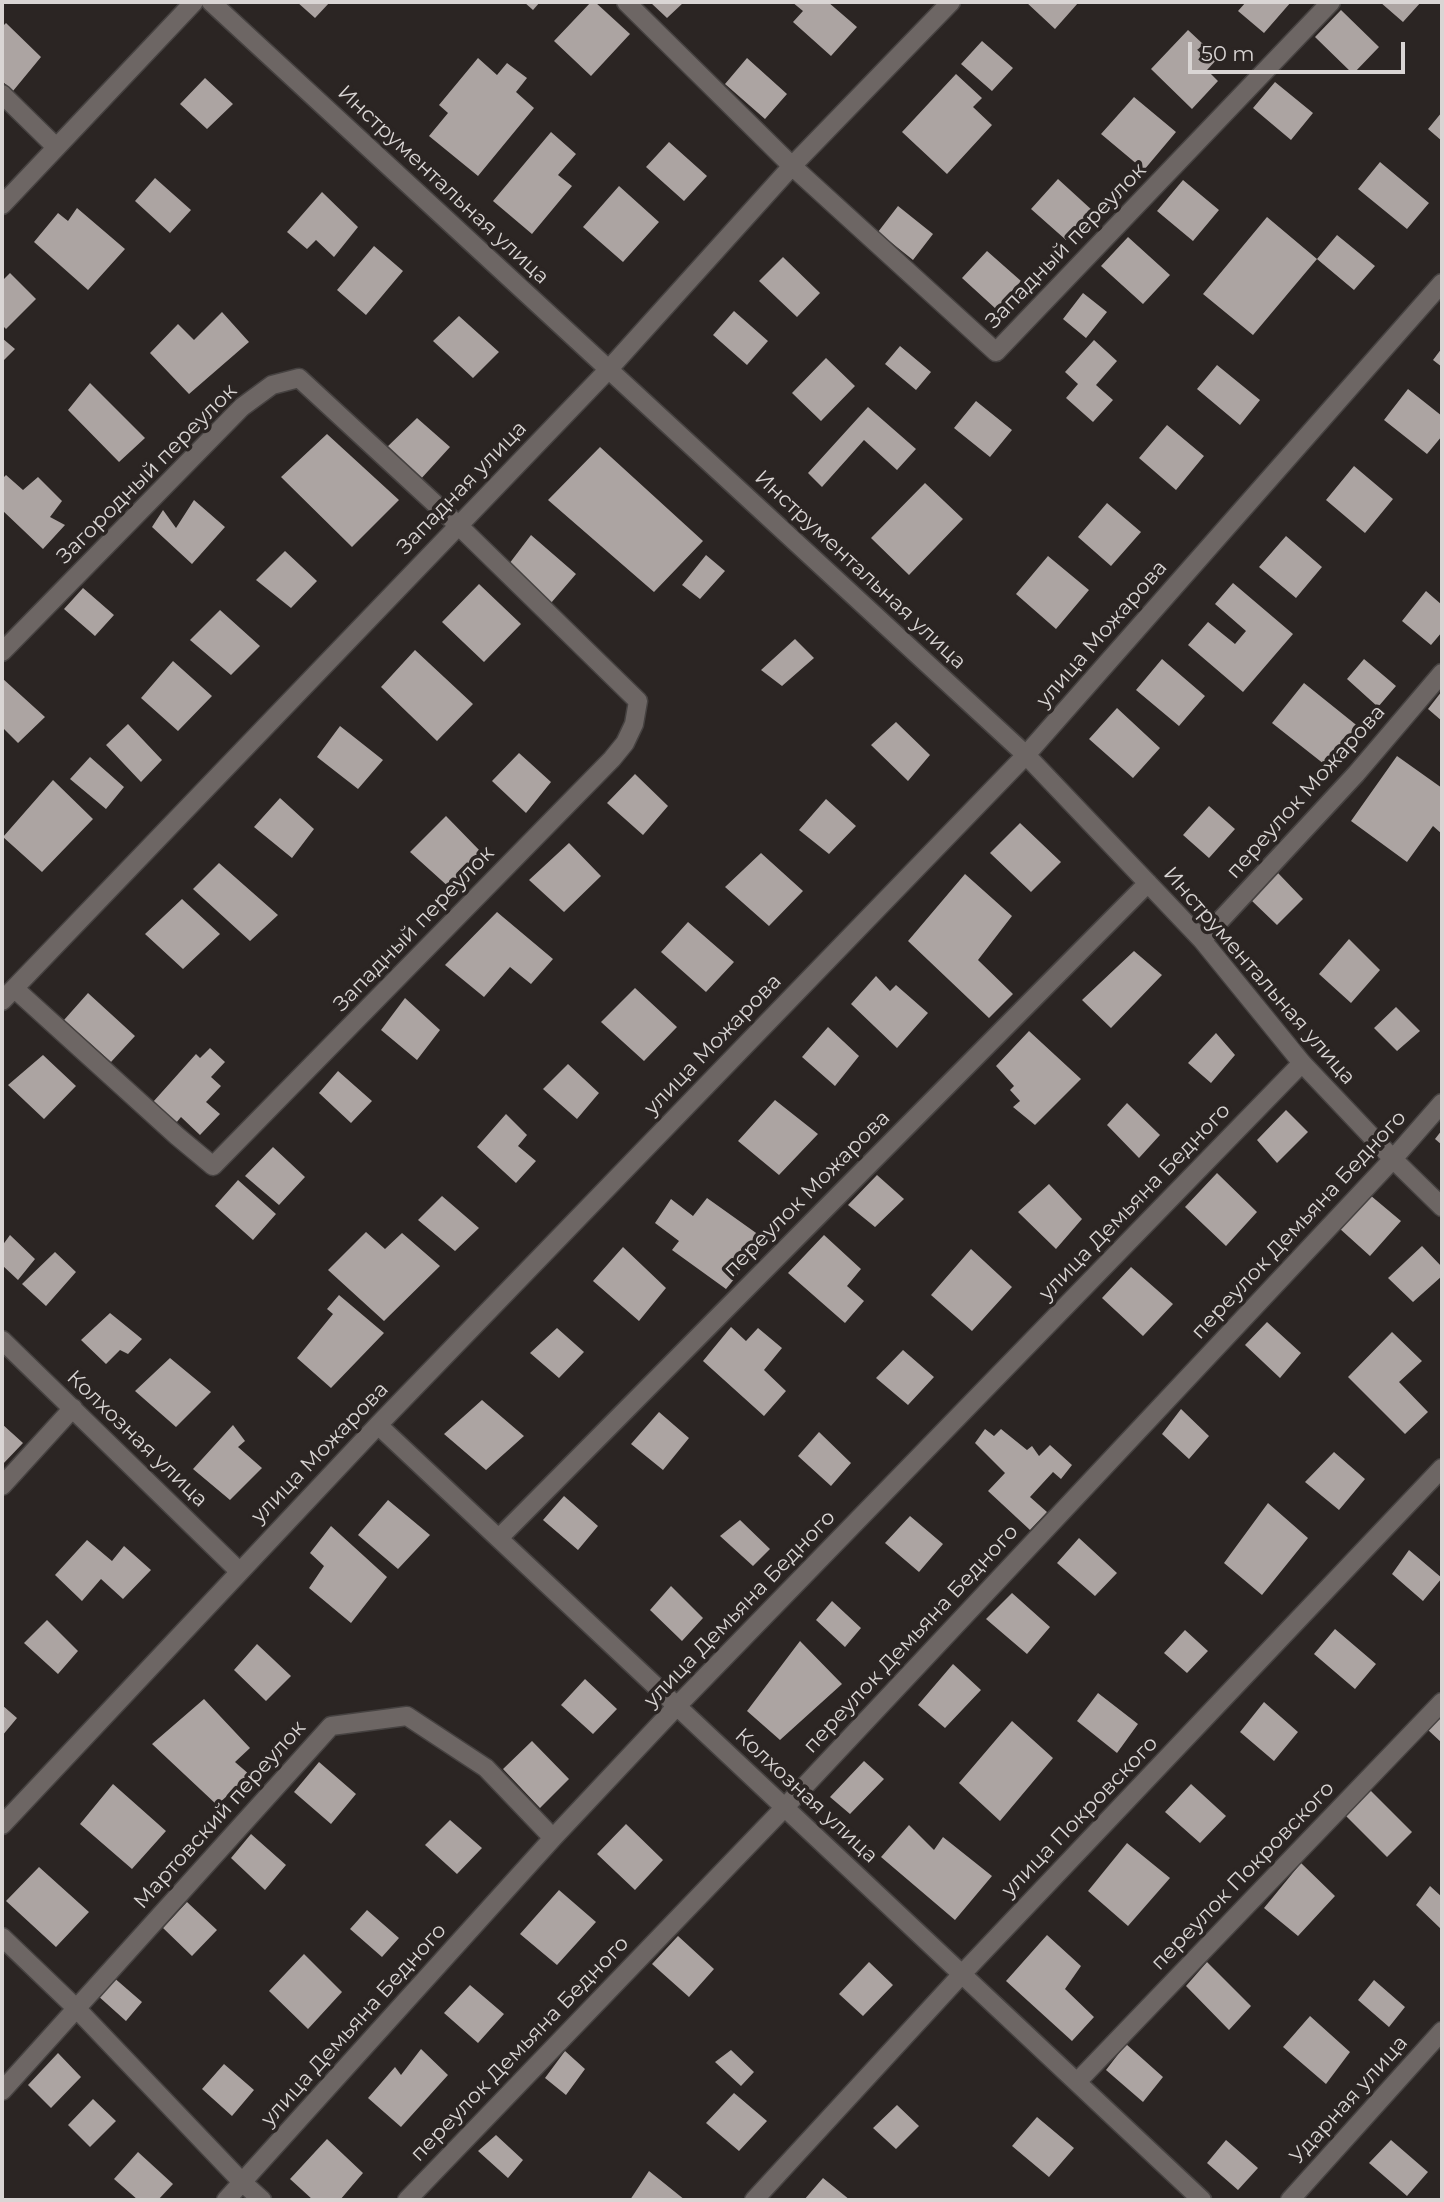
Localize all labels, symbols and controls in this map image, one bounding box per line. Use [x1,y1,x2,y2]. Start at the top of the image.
scale bar [1192,28,1409,72]
text: 50 m [1201,41,1255,66]
street label: Инструментальная улица [332,80,554,290]
street label: Западный переулок [980,158,1152,334]
street label: Загородный переулок [52,379,242,569]
street label: Западная улица [392,416,532,560]
street label: Инструментальная улица [749,465,971,675]
street label: улица Можарова [1031,555,1173,713]
street label: переулок Можарова [1221,700,1391,884]
street label: Западный переулок [328,841,500,1017]
street label: Инструментальная улица [1158,862,1360,1090]
street label: улица Можарова [639,969,787,1121]
street label: улица Демьяна Бедного [1034,1098,1236,1306]
street label: переулок Можарова [718,1105,896,1283]
street label: переулок Демьяна Бедного [1186,1105,1412,1345]
street label: Колхозная улица [61,1365,213,1513]
street label: улица Можарова [246,1377,394,1529]
street label: улица Демьяна Бедного [639,1505,841,1713]
street label: переулок Демьяна Бедного [798,1519,1024,1759]
street label: Мартовский переулок [129,1716,311,1914]
street label: Колхозная улица [729,1723,883,1869]
street label: улица Покровского [996,1731,1164,1903]
street label: переулок Покровского [1146,1776,1340,1976]
street label: улица Демьяна Бедного [256,1918,452,2132]
street label: переулок Демьяна Бедного [406,1931,634,2167]
street label: Ударная улица [1285,2031,1413,2169]

